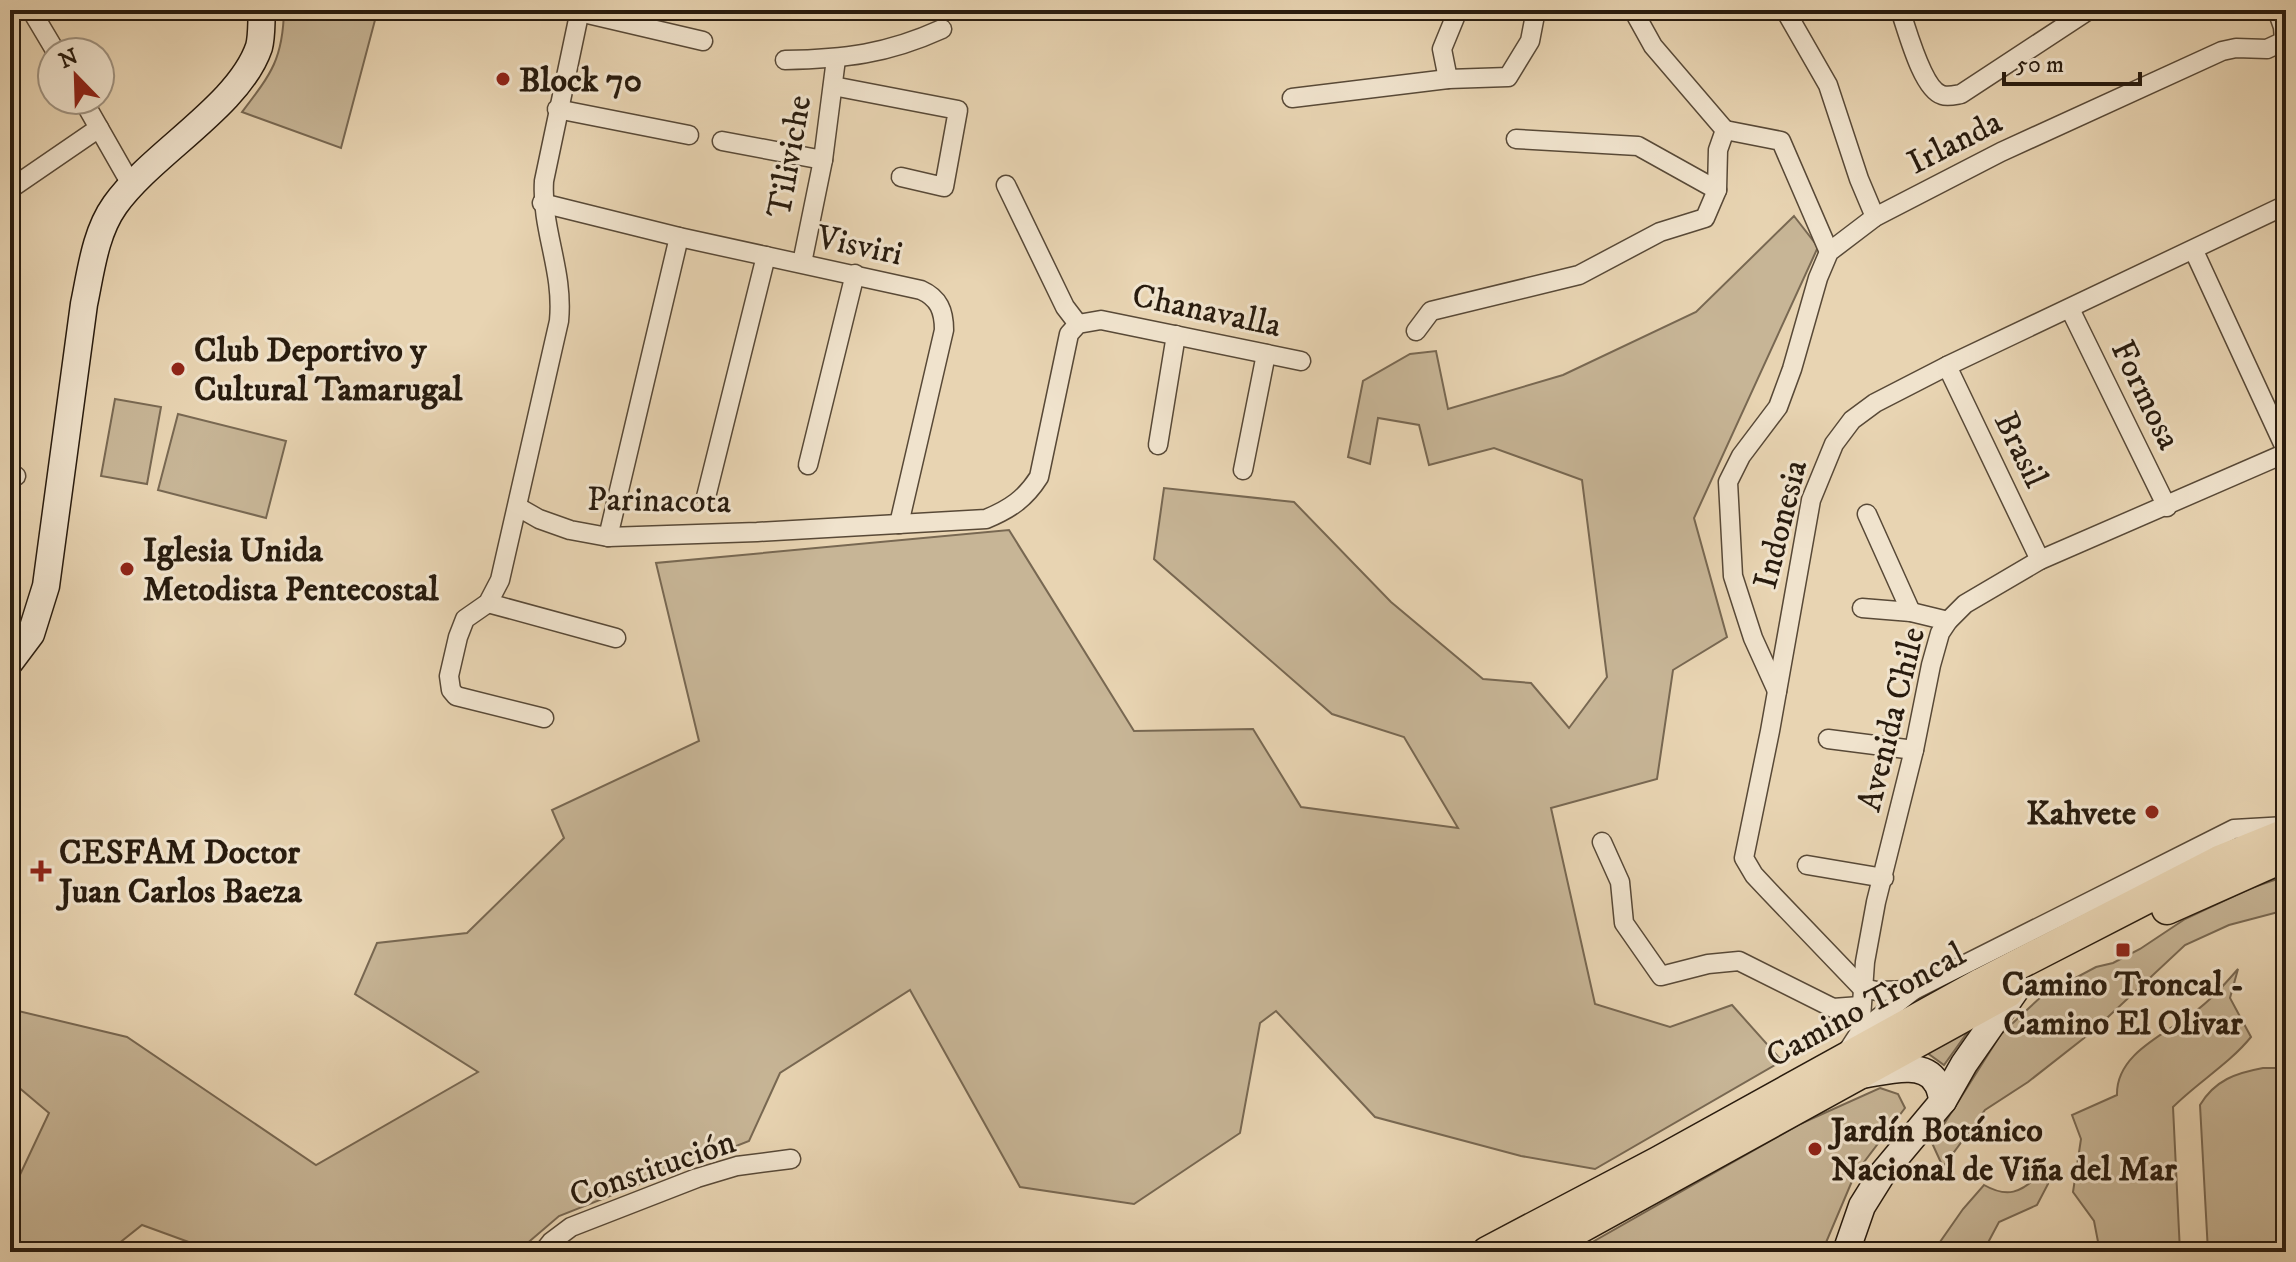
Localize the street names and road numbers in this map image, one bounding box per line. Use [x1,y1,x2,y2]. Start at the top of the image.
street label: Tiliviche [759,92,821,221]
street label: Irlanda [1901,101,2010,184]
street label: Visviri [812,216,906,275]
street label: Chanavalla [1128,275,1285,347]
street label: Formosa [2101,333,2190,457]
street label: Brasil [1984,405,2057,495]
street label: Indonesia [1745,455,1817,593]
street label: Parinacota [586,479,732,523]
street label: Avenida Chile [1849,623,1935,816]
street label: Camino Troncal [1759,933,1974,1078]
street label: Constitución [564,1121,741,1217]

